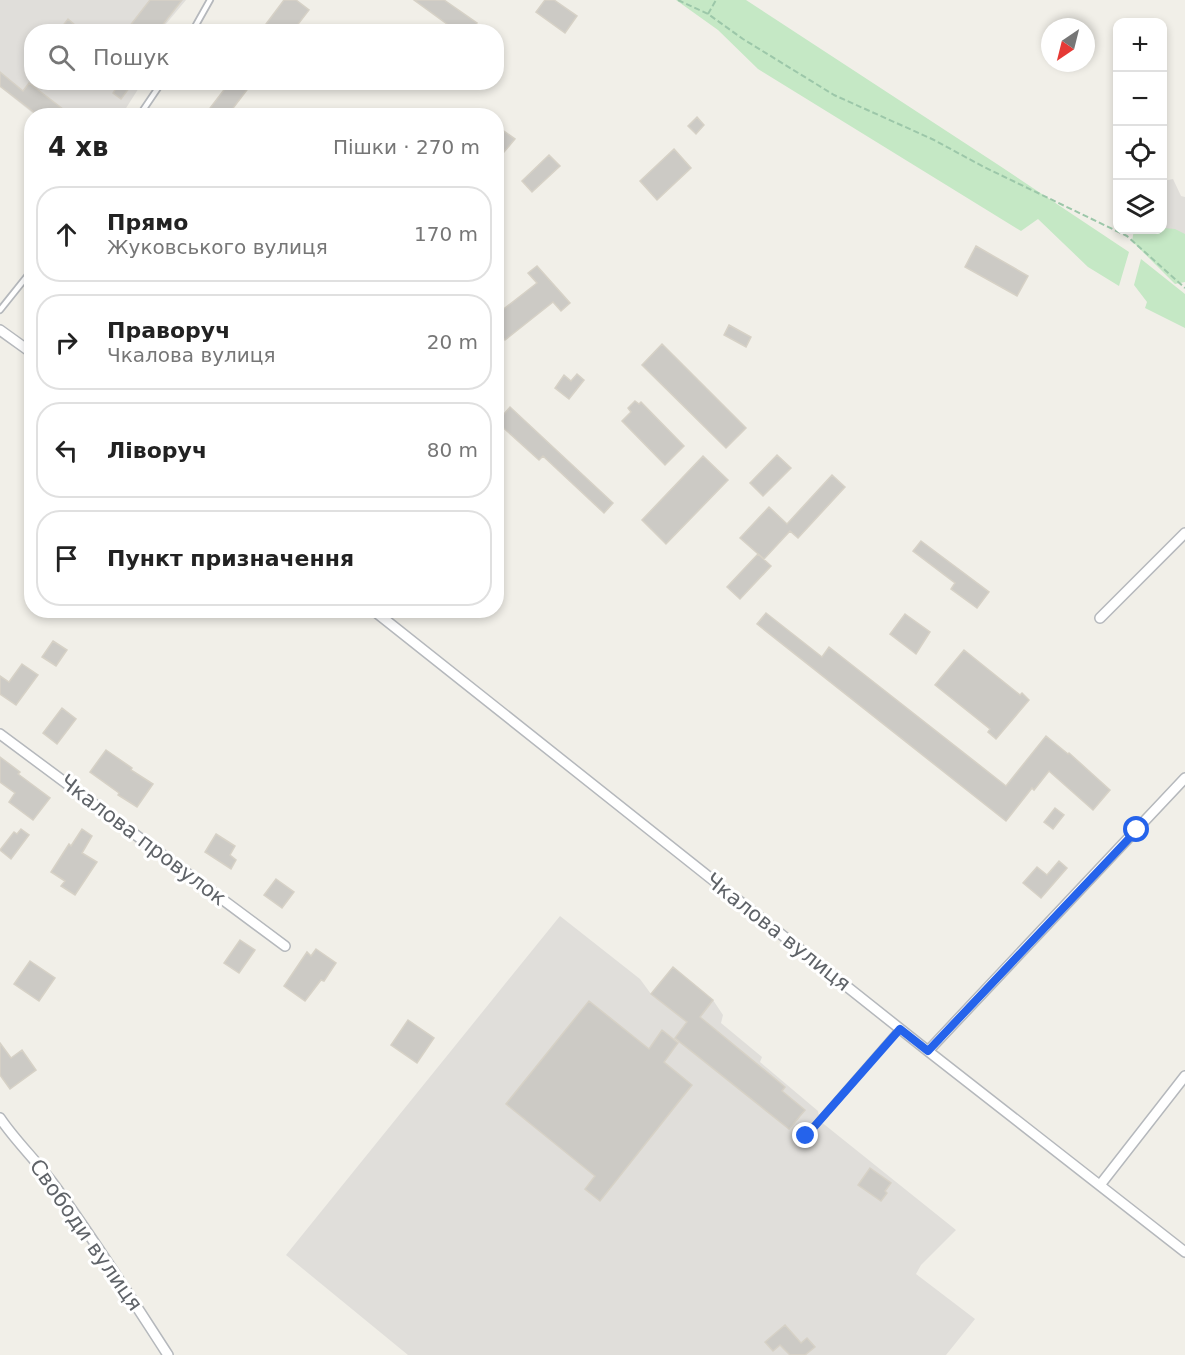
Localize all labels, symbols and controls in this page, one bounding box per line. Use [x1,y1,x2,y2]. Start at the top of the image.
north arrow [1041,18,1095,72]
map controls [1113,18,1167,234]
button: + [1113,18,1167,72]
search box [24,24,504,90]
icon: search [45,41,78,74]
text: Пошук [93,45,169,70]
button: − [1113,72,1167,126]
button: locate [1113,126,1167,180]
text: 4 хв [48,132,108,162]
text: Пішки · 270 m [333,135,480,159]
button: layers [1113,180,1167,234]
text: Прямо [107,210,188,235]
icon: ahead [50,218,83,251]
text: 170 m [414,222,478,246]
text: Жуковського вулиця [107,235,328,259]
text: Праворуч [107,318,230,343]
icon: right [50,326,83,359]
text: 20 m [427,330,478,354]
text: Чкалова вулиця [107,343,276,367]
icon: left [50,434,83,467]
text: Ліворуч [107,438,207,463]
text: 80 m [427,438,478,462]
icon: arrive [50,542,83,575]
text: Пункт призначення [107,546,354,571]
street label: Чкалова провулок [55,770,231,910]
route start [1123,816,1149,842]
street label: Чкалова вулиця [701,868,855,996]
route end [792,1122,818,1148]
street label: Свободи вулиця [25,1155,147,1315]

